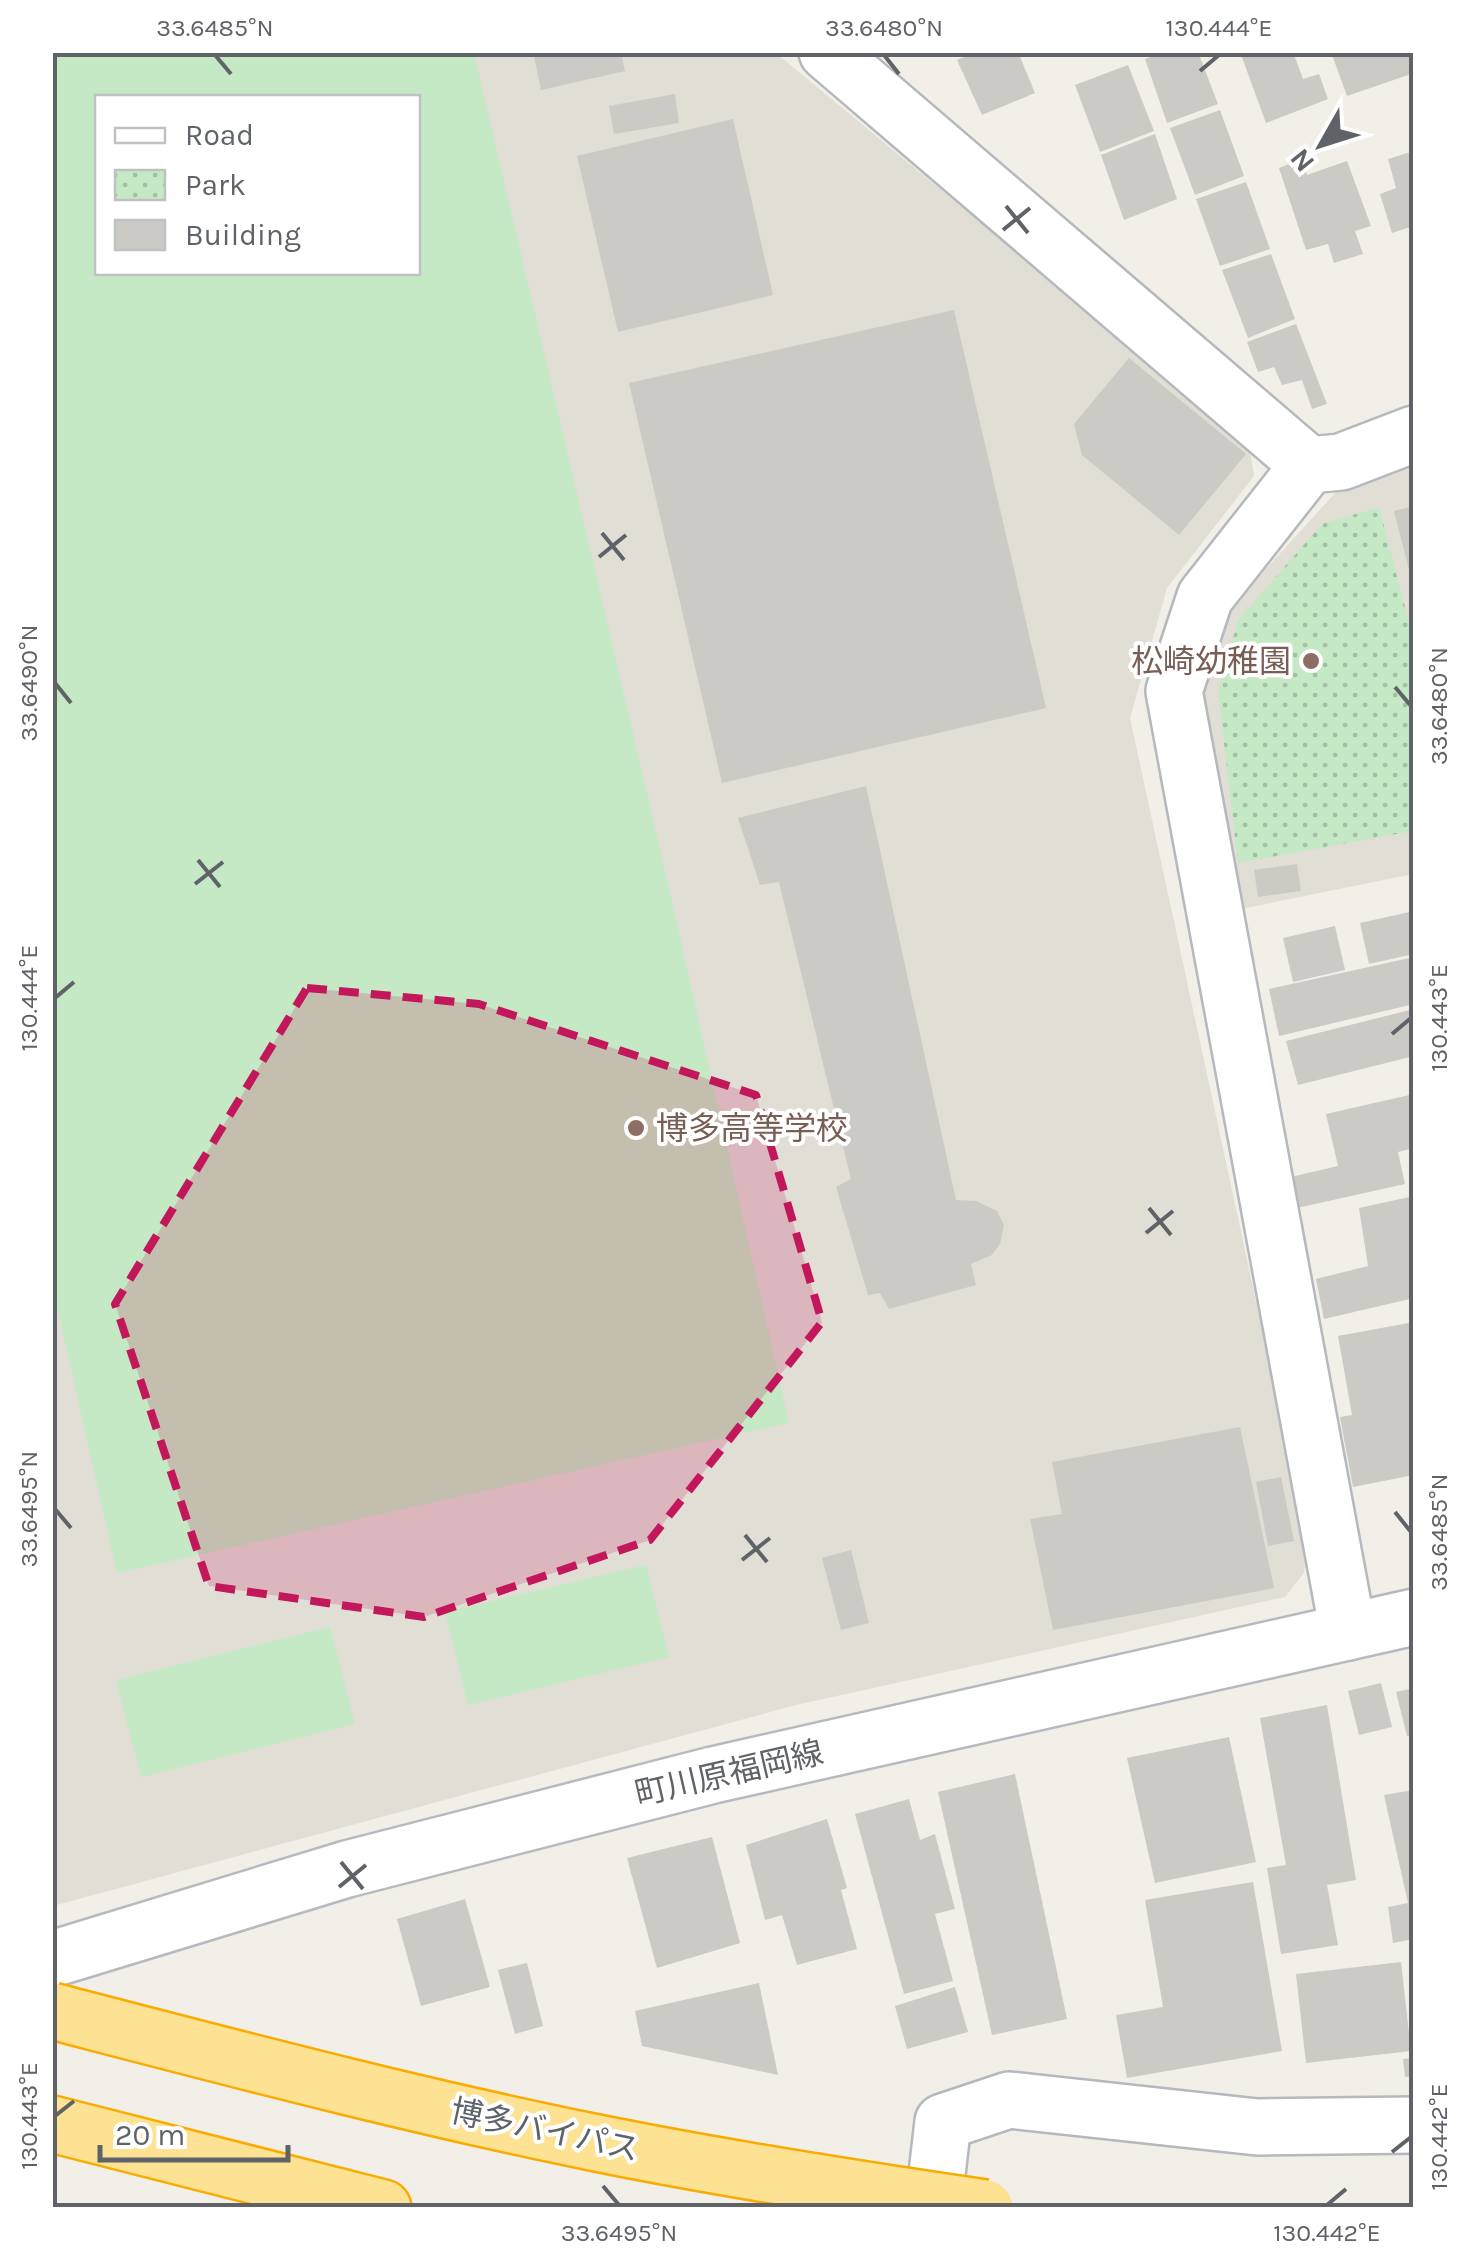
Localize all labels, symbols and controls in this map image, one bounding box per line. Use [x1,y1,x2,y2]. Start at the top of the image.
text: 33.6485°N [156,13,274,42]
text: 33.6480°N [825,13,943,42]
text: 130.444°E [1166,13,1272,42]
legend [95,95,420,275]
north arrow [1271,95,1371,195]
text: Road [185,117,254,153]
text: N [1283,142,1321,179]
text: Park [185,167,246,203]
text: Building [185,217,301,253]
text: 33.6490°N [14,624,43,742]
place label: 松崎幼稚園 [1131,643,1291,680]
text: 33.6480°N [1424,647,1453,765]
marker: 松崎幼稚園 [1300,650,1322,672]
text: 130.444°E [14,945,43,1051]
text: 130.443°E [1424,964,1453,1072]
place label: 博多高等学校 [656,1110,848,1147]
marker: 博多高等学校 [625,1117,647,1139]
text: 33.6495°N [14,1451,43,1567]
text: 33.6485°N [1424,1473,1453,1591]
street label: 町川原福岡線 [631,1734,827,1813]
text: 130.443°E [14,2062,43,2170]
text: 130.442°E [1424,2083,1453,2191]
street label: 博多バイパス [447,2092,642,2168]
scale bar [100,2100,288,2162]
text: 20 m [115,2117,185,2153]
text: 33.6495°N [561,2218,677,2247]
text: 130.442°E [1273,2218,1381,2247]

